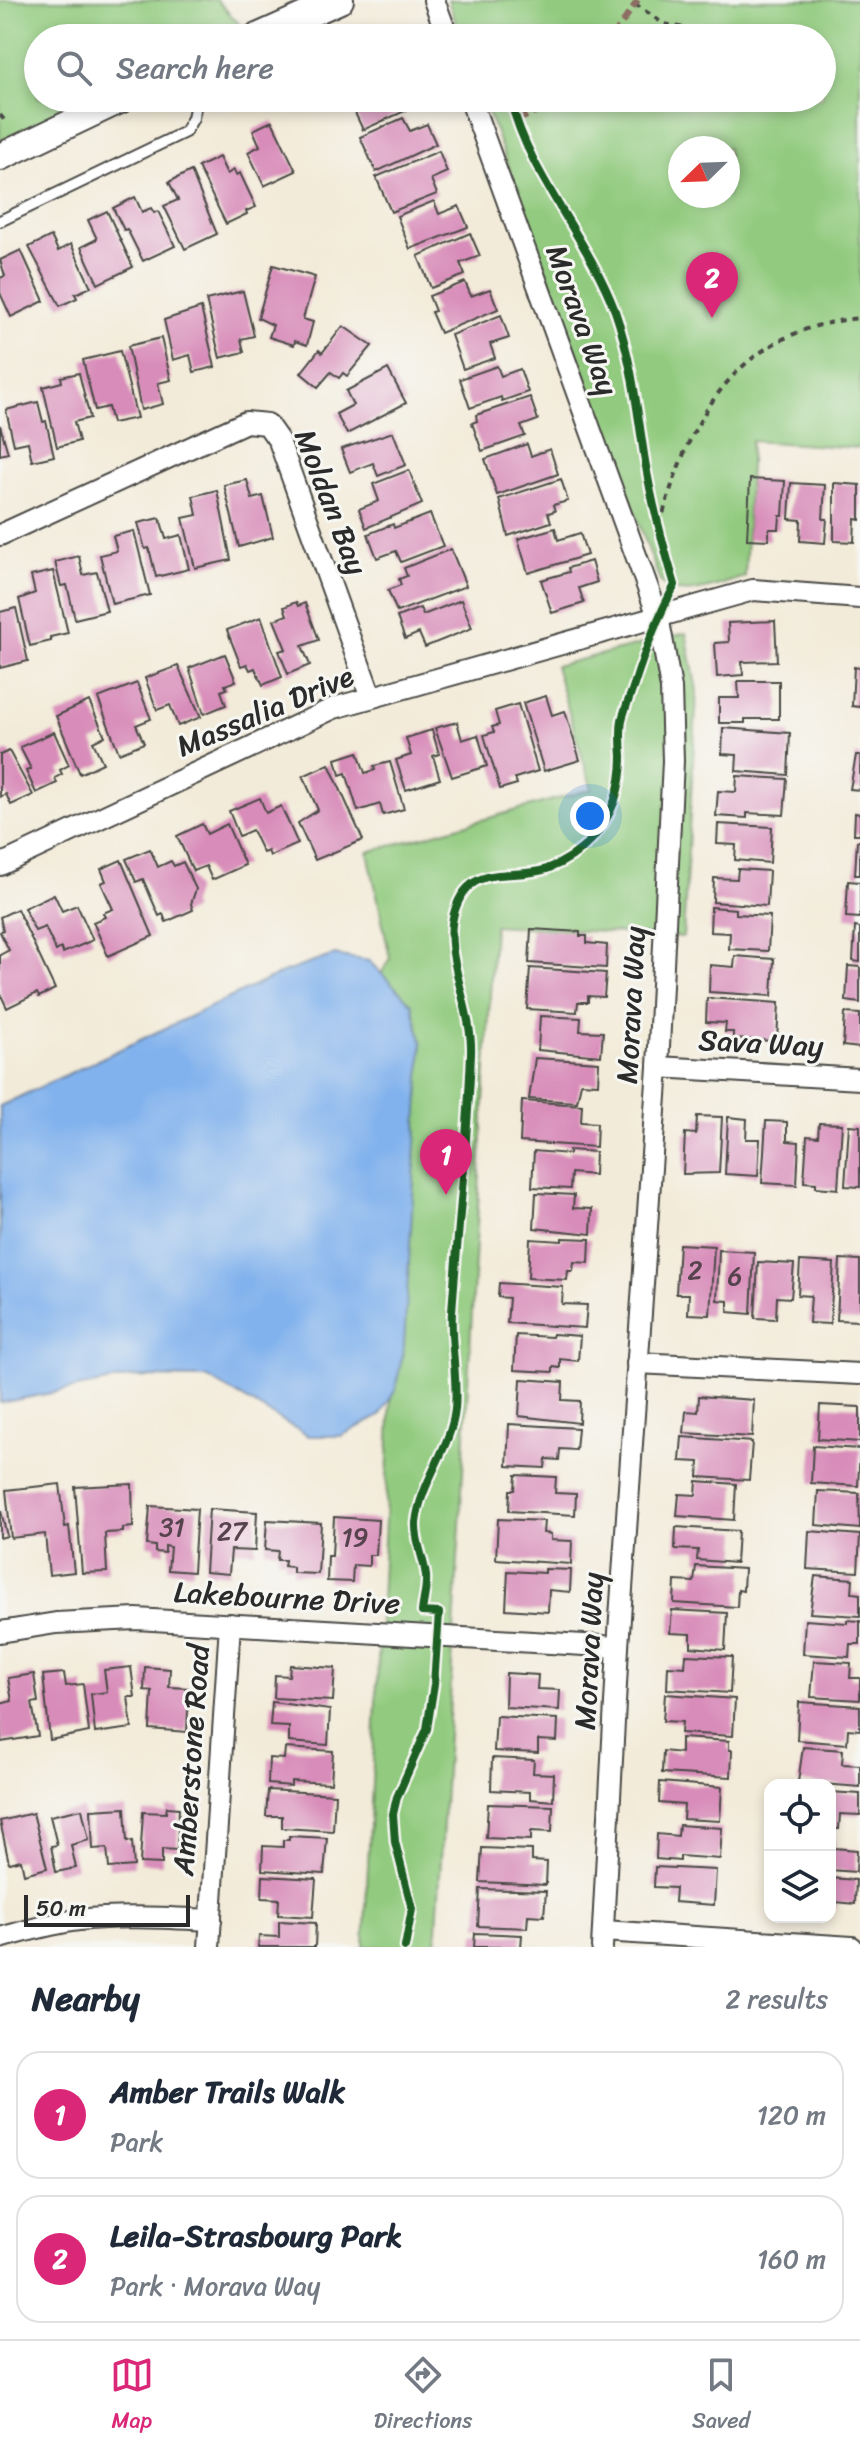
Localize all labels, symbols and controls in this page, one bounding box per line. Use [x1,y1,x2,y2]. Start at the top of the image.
search box [24,24,836,112]
text: Search here [116,41,274,95]
icon: search [52,46,96,90]
north arrow [668,136,740,208]
street label: Morava Way [530,237,635,404]
pin: 2 [686,252,738,318]
street label: Moldan Bay [278,421,384,583]
street label: Massalia Drive [168,649,362,773]
your location [570,796,610,836]
street label: Morava Way [600,924,662,1085]
street label: Sava Way [697,1013,825,1073]
pin: 1 [420,1129,472,1195]
house number: 2 [687,1247,703,1293]
house number: 6 [728,1253,742,1299]
house number: 31 [159,1504,185,1550]
house number: 27 [217,1508,249,1554]
house number: 19 [341,1514,369,1560]
street label: Lakebourne Drive [172,1565,402,1631]
street label: Morava Way [558,1570,620,1731]
street label: Amberstone Road [156,1640,226,1878]
map controls [764,1779,836,1923]
button: locate [764,1779,836,1851]
button: layers [764,1851,836,1923]
text: 50 m [36,1889,86,1928]
scale bar [24,1891,190,1927]
text: Nearby [32,1969,140,2029]
text: 2 results [726,1976,828,2022]
text: Amber Trails Walk [110,2065,345,2119]
text: 1 [54,2092,66,2138]
text: 120 m [757,2092,826,2138]
text: Park [110,2119,163,2165]
text: Leila-Strasbourg Park [110,2209,402,2263]
text: 2 [52,2236,68,2282]
text: 160 m [757,2236,826,2282]
text: Park · Morava Way [110,2263,320,2309]
tab: Map [110,2353,154,2440]
tab: Directions [374,2353,472,2440]
tab: Saved [692,2353,750,2440]

